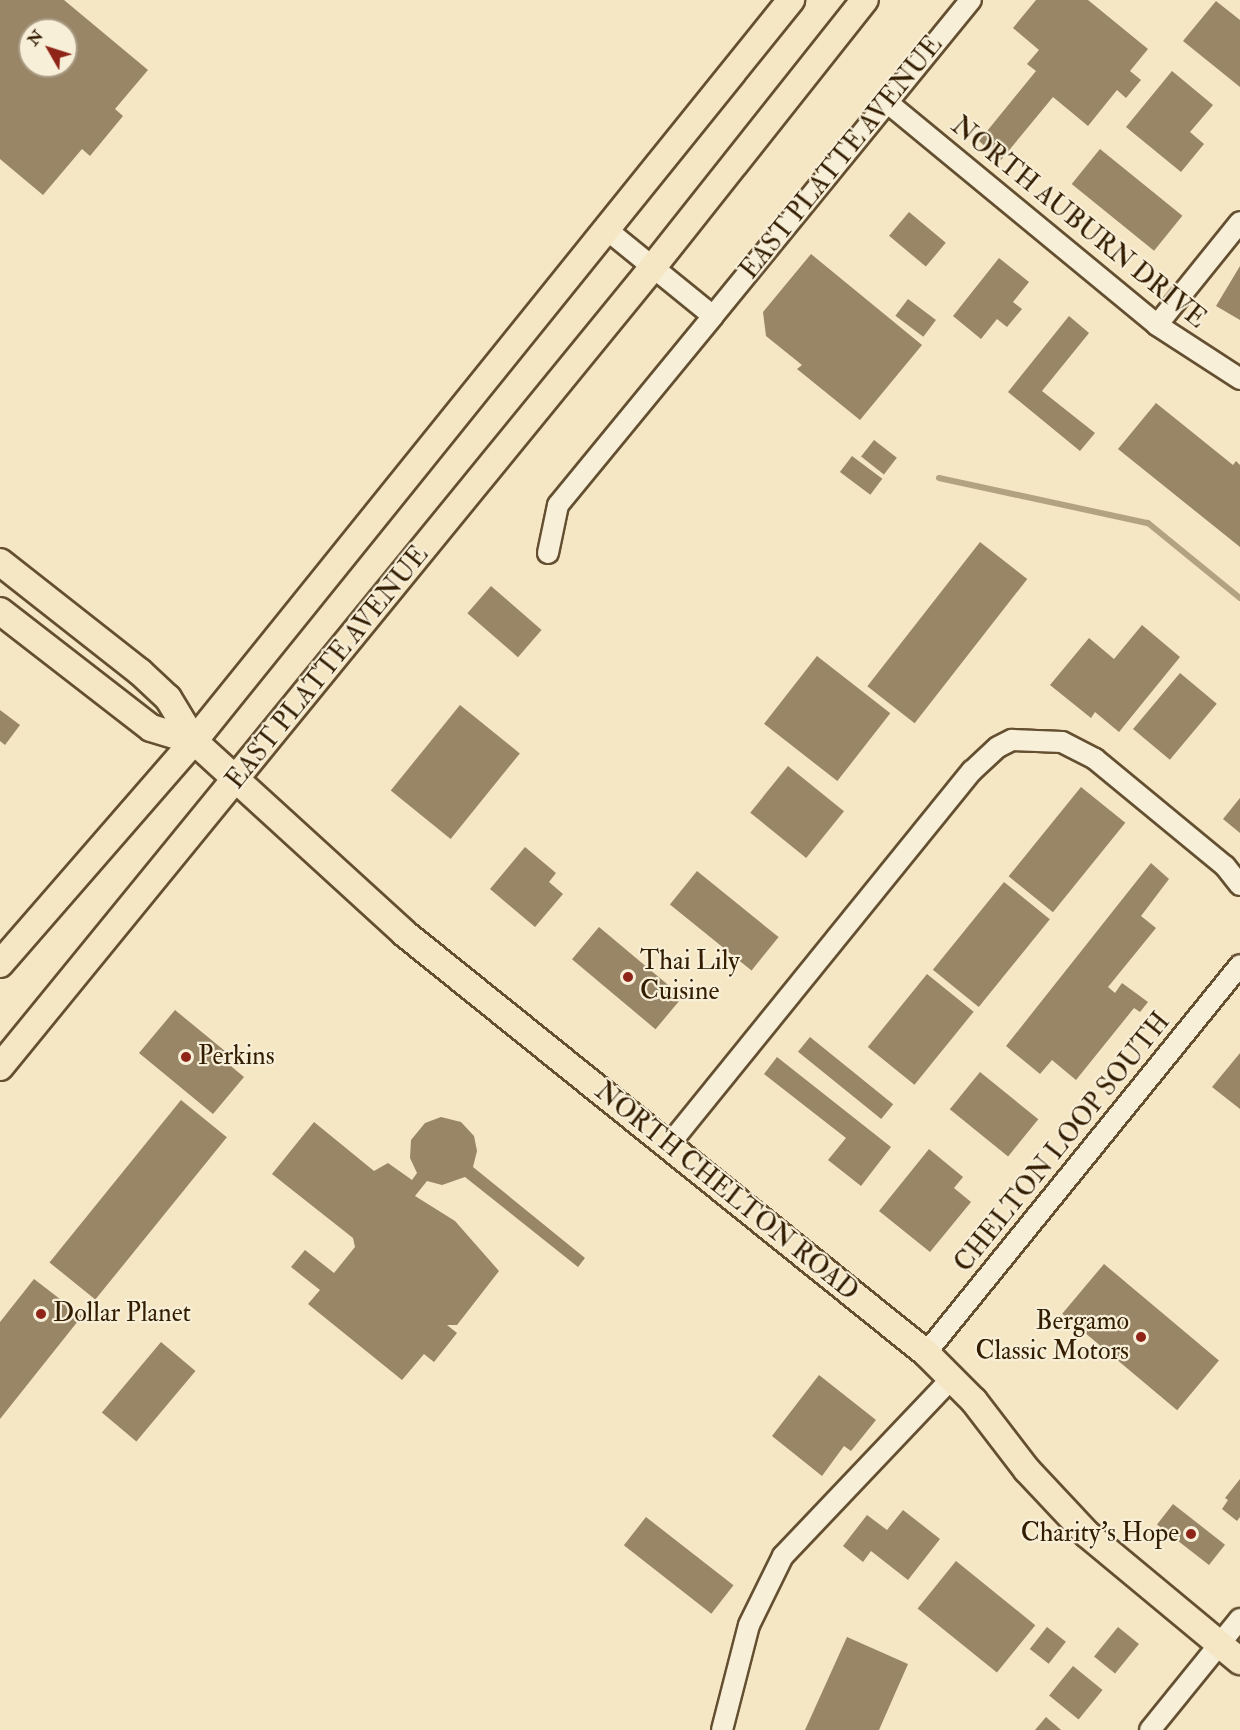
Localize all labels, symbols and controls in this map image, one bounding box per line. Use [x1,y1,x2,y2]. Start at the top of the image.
north arrow [18,18,78,78]
text: N [23,26,48,50]
street label: EAST PLATTE AVENUE [734,30,950,286]
street label: NORTH AUBURN DRIVE [944,111,1212,335]
street label: EAST PLATTE AVENUE [220,540,436,796]
place label: Thai Lily Cuisine [640,946,740,1008]
marker: Thai Lily Cuisine [621,970,635,984]
street label: CHELTON LOOP SOUTH [949,1007,1177,1279]
place label: Perkins [198,1041,275,1073]
marker: Perkins [179,1050,193,1064]
street label: NORTH CHELTON ROAD [588,1076,864,1308]
place label: Dollar Planet [53,1298,191,1330]
place label: Bergamo Classic Motors [975,1306,1129,1368]
marker: Dollar Planet [34,1307,48,1321]
marker: Bergamo Classic Motors [1134,1330,1148,1344]
place label: Charity's Hope [1021,1518,1179,1550]
marker: Charity's Hope [1184,1527,1198,1541]

